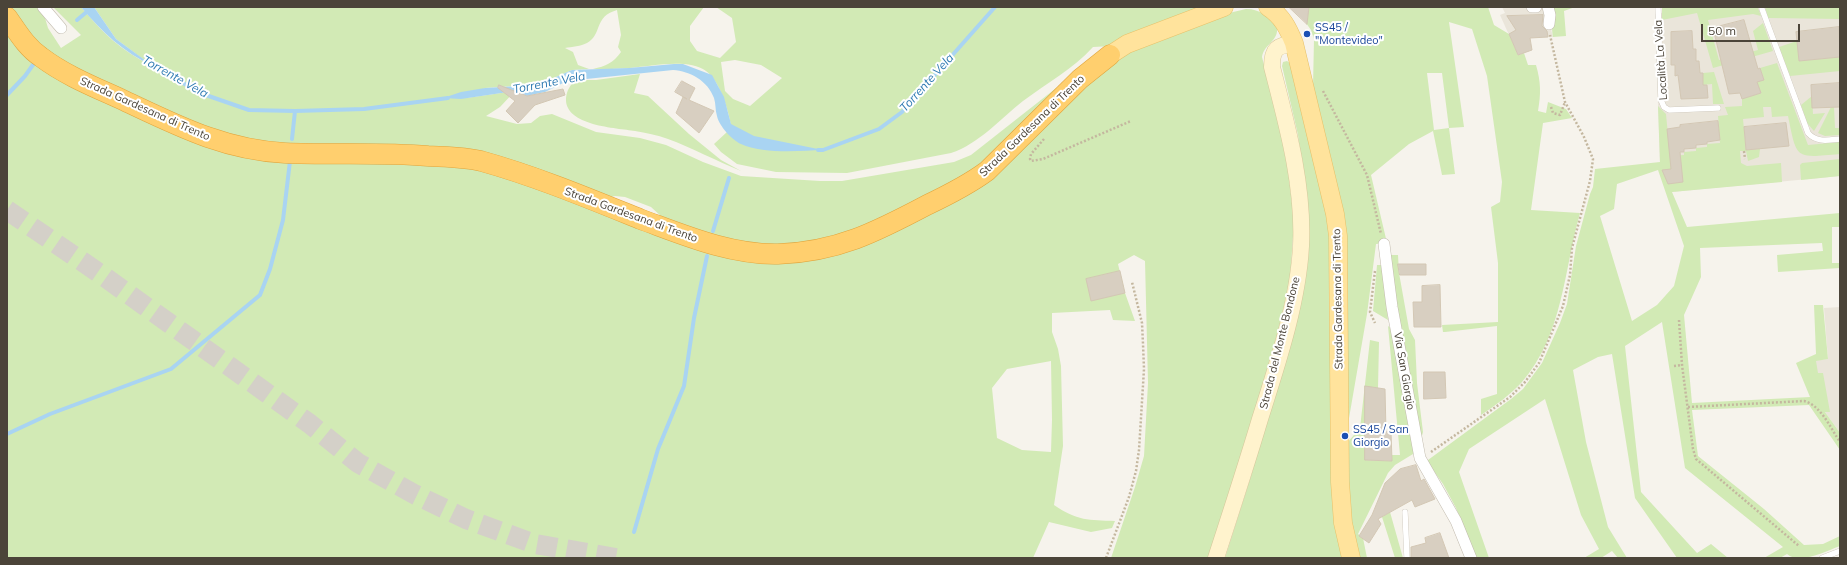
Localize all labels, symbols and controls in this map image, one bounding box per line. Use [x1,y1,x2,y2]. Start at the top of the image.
scale bar [1703,16,1802,42]
street label: Località La Vela [1652,19,1670,101]
place label: SS45 / "Montevideo" [1315,21,1383,47]
text: 50 m [1708,23,1736,38]
marker: SS45 / "Montevideo" [1302,29,1312,39]
water label: Torrente Vela [897,51,957,115]
water label: Torrente Vela [139,53,211,101]
water label: Torrente Vela [512,69,586,97]
street label: Strada Gardesana di Trento [977,72,1087,180]
street label: Strada Gardesana di Trento [78,74,212,144]
street label: Strada Gardesana di Trento [563,185,699,245]
street label: Strada Gardesana di Trento [1330,229,1346,369]
street label: Strada del Monte Bondone [1257,276,1303,410]
street label: Via San Giorgio [1391,331,1417,411]
place label: SS45 / San Giorgio [1353,423,1409,449]
marker: SS45 / San Giorgio [1340,431,1350,441]

